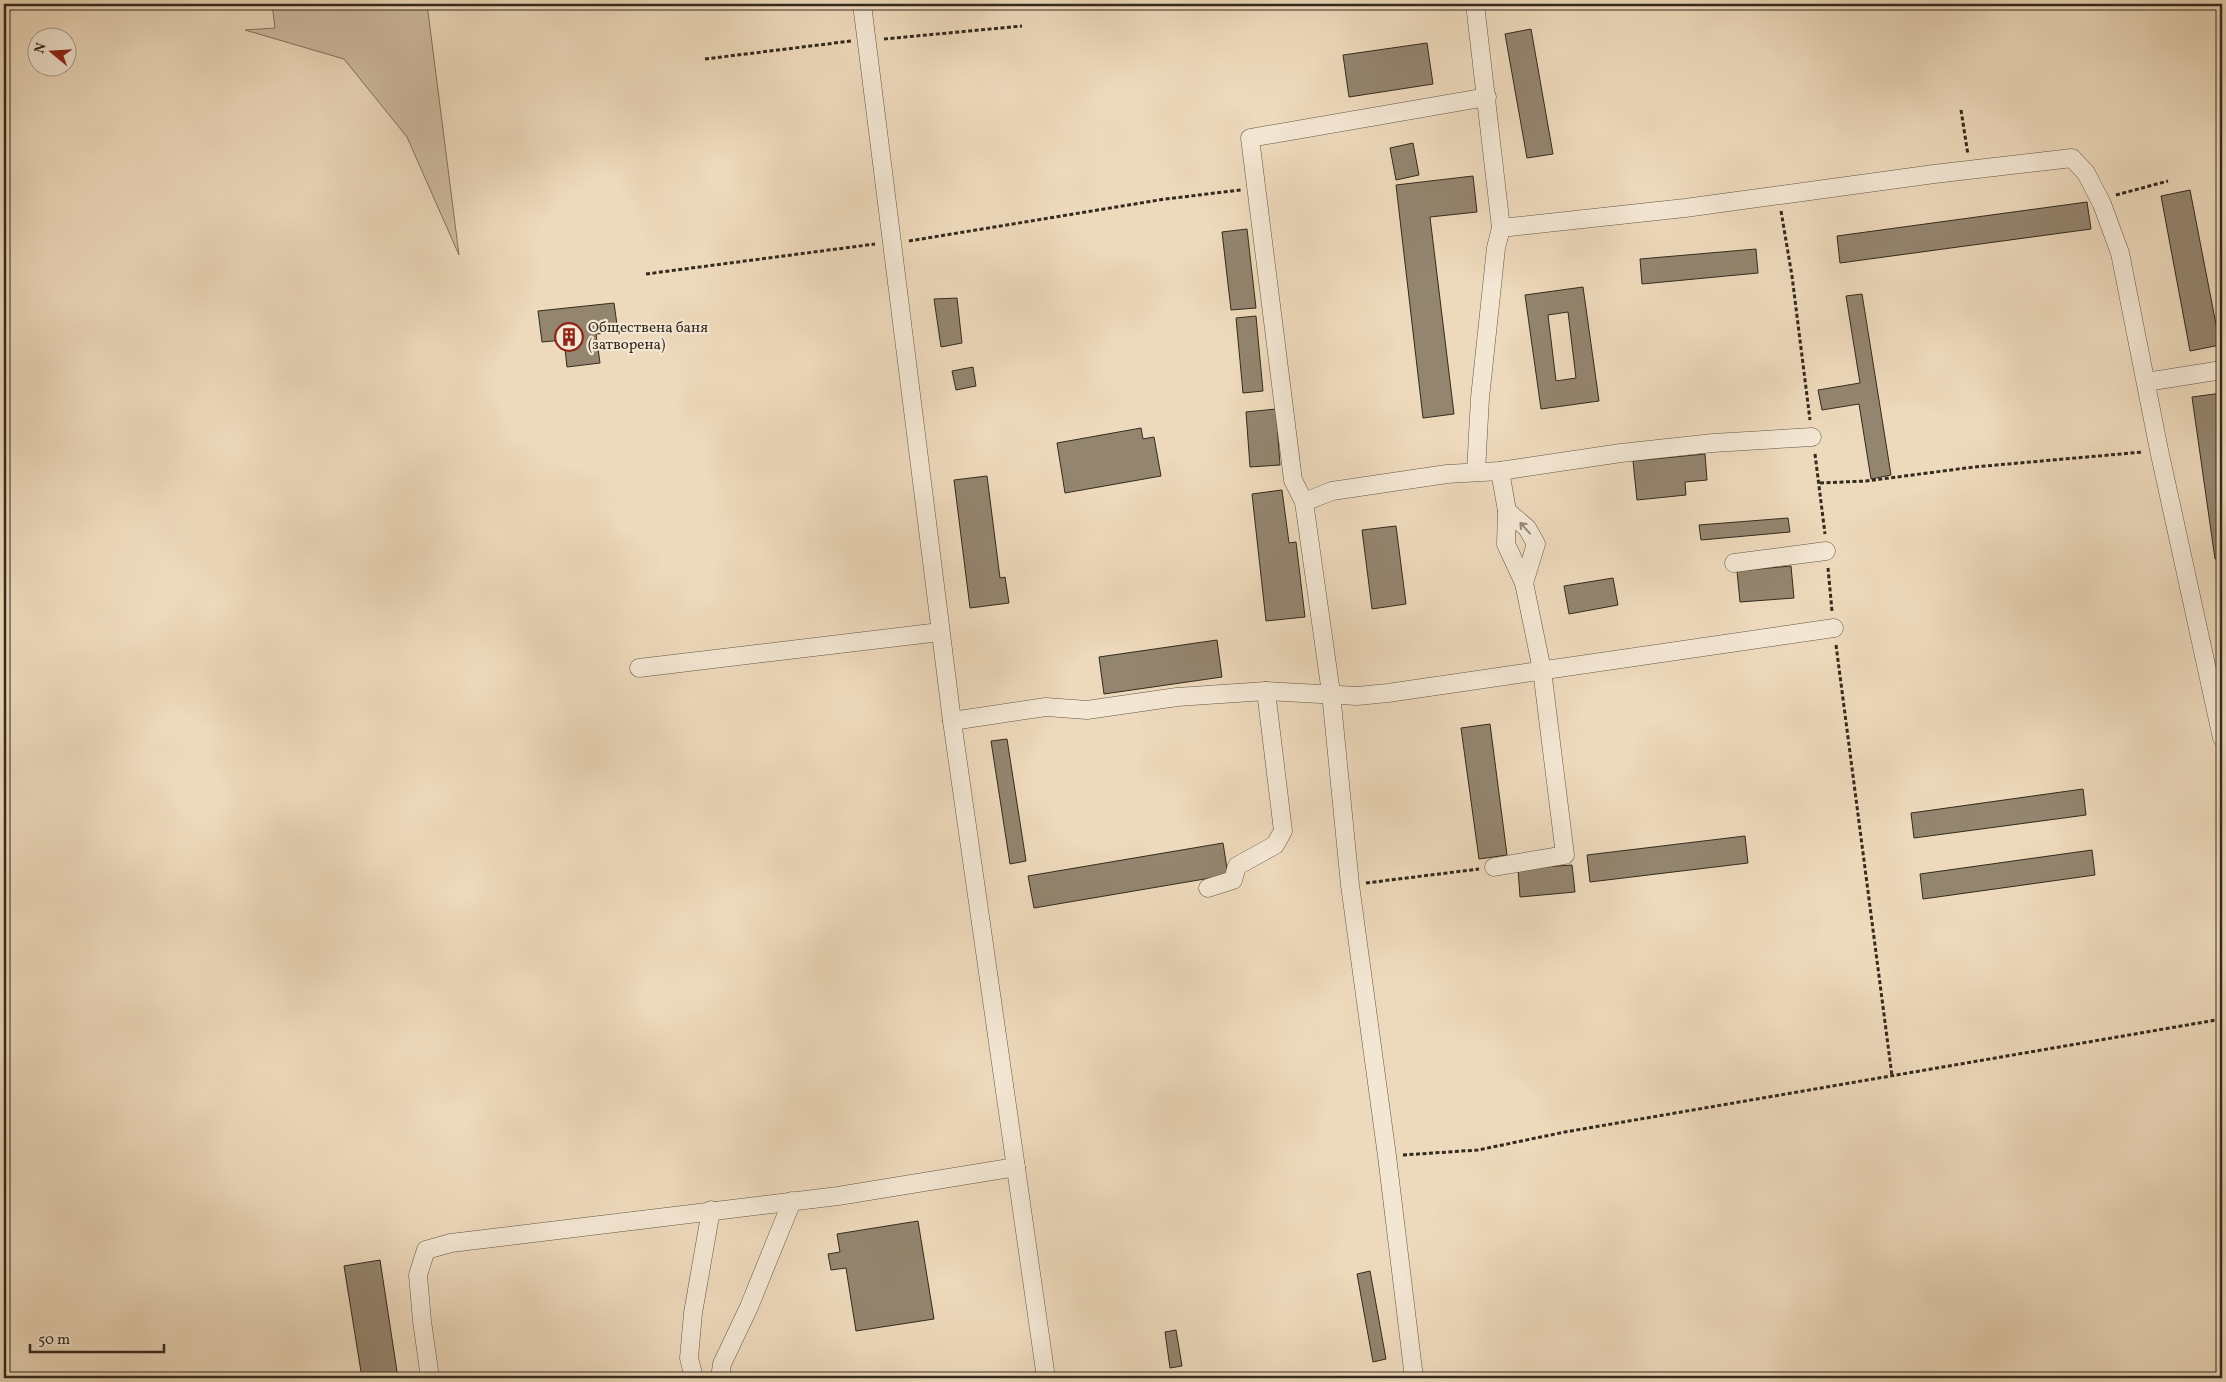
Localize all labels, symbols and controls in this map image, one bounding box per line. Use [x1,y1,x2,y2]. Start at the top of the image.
north arrow [28,28,78,78]
text: N [30,41,52,56]
place label: Обществена баня (затворена) [588,318,708,356]
building icon: Обществена баня (затворена) [554,322,584,352]
one-way arrow [1520,522,1531,535]
scale bar [30,1322,164,1354]
text: 50 m [38,1330,70,1351]

